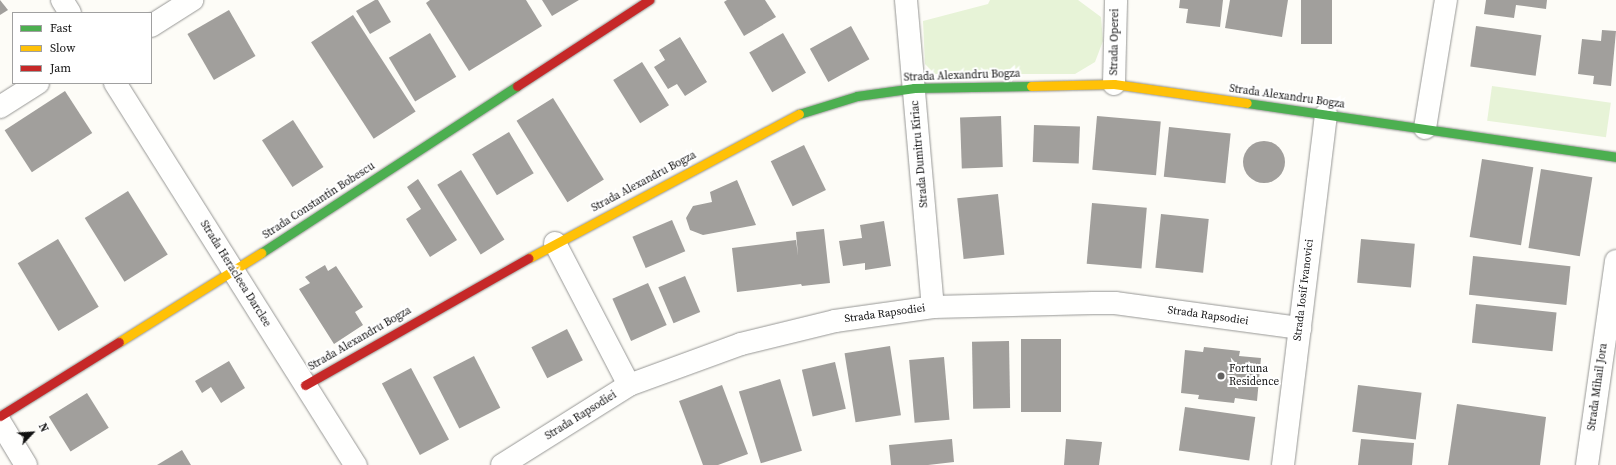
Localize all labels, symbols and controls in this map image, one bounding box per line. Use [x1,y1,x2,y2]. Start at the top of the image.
street label: Strada Operei [1108,9,1122,75]
legend [12,12,152,84]
text: Fast [50,20,72,36]
text: Slow [50,40,75,56]
text: Jam [50,60,71,76]
street label: Strada Alexandru Bogza [903,67,1021,85]
street label: Strada Alexandru Bogza [1228,82,1346,112]
street label: Strada Dumitru Kiriac [909,100,931,208]
street label: Strada Alexandru Bogza [589,149,699,215]
street label: Strada Constantin Bobescu [260,160,378,242]
street label: Strada Heracleea Darclee [197,218,273,330]
street label: Strada Iosif Ivanovici [1291,238,1317,342]
street label: Strada Rapsodiei [844,302,926,326]
street label: Strada Alexandru Bogza [306,304,414,374]
street label: Strada Rapsodiei [1167,304,1249,328]
street label: Strada Mihail Jora [1585,342,1611,432]
place label: Fortuna Residence [1229,363,1279,389]
marker: Fortuna Residence [1216,371,1226,381]
street label: Strada Rapsodiei [543,389,619,443]
north arrow [12,413,52,453]
text: N [35,421,52,435]

